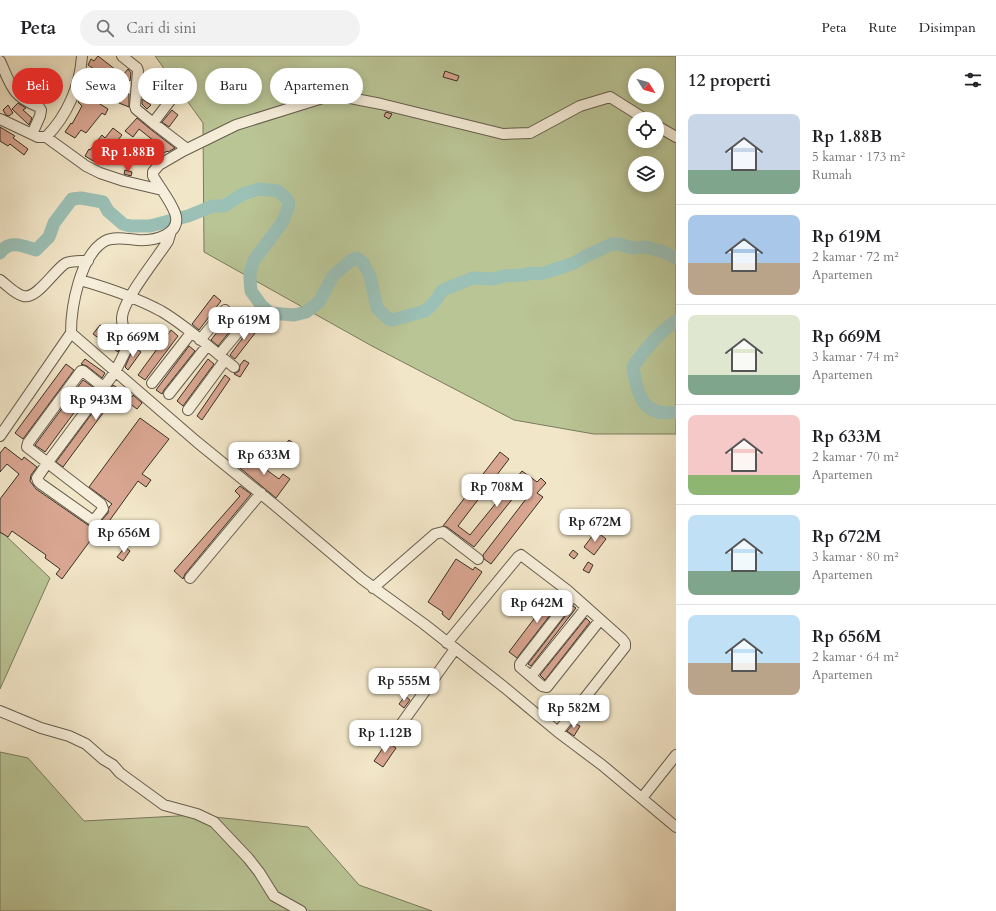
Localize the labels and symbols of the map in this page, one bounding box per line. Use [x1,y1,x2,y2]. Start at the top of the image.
north arrow [628,68,664,104]
pin: Rp 1.88B [87,139,169,173]
pin: Rp 619M [207,307,281,341]
pin: Rp 669M [96,324,170,358]
pin: Rp 943M [59,387,133,421]
pin: Rp 633M [227,442,301,476]
pin: Rp 708M [460,474,534,508]
pin: Rp 672M [558,509,632,543]
pin: Rp 656M [87,520,161,554]
pin: Rp 642M [500,590,574,624]
pin: Rp 555M [367,668,441,702]
pin: Rp 582M [537,695,611,729]
pin: Rp 1.12B [344,720,426,754]

